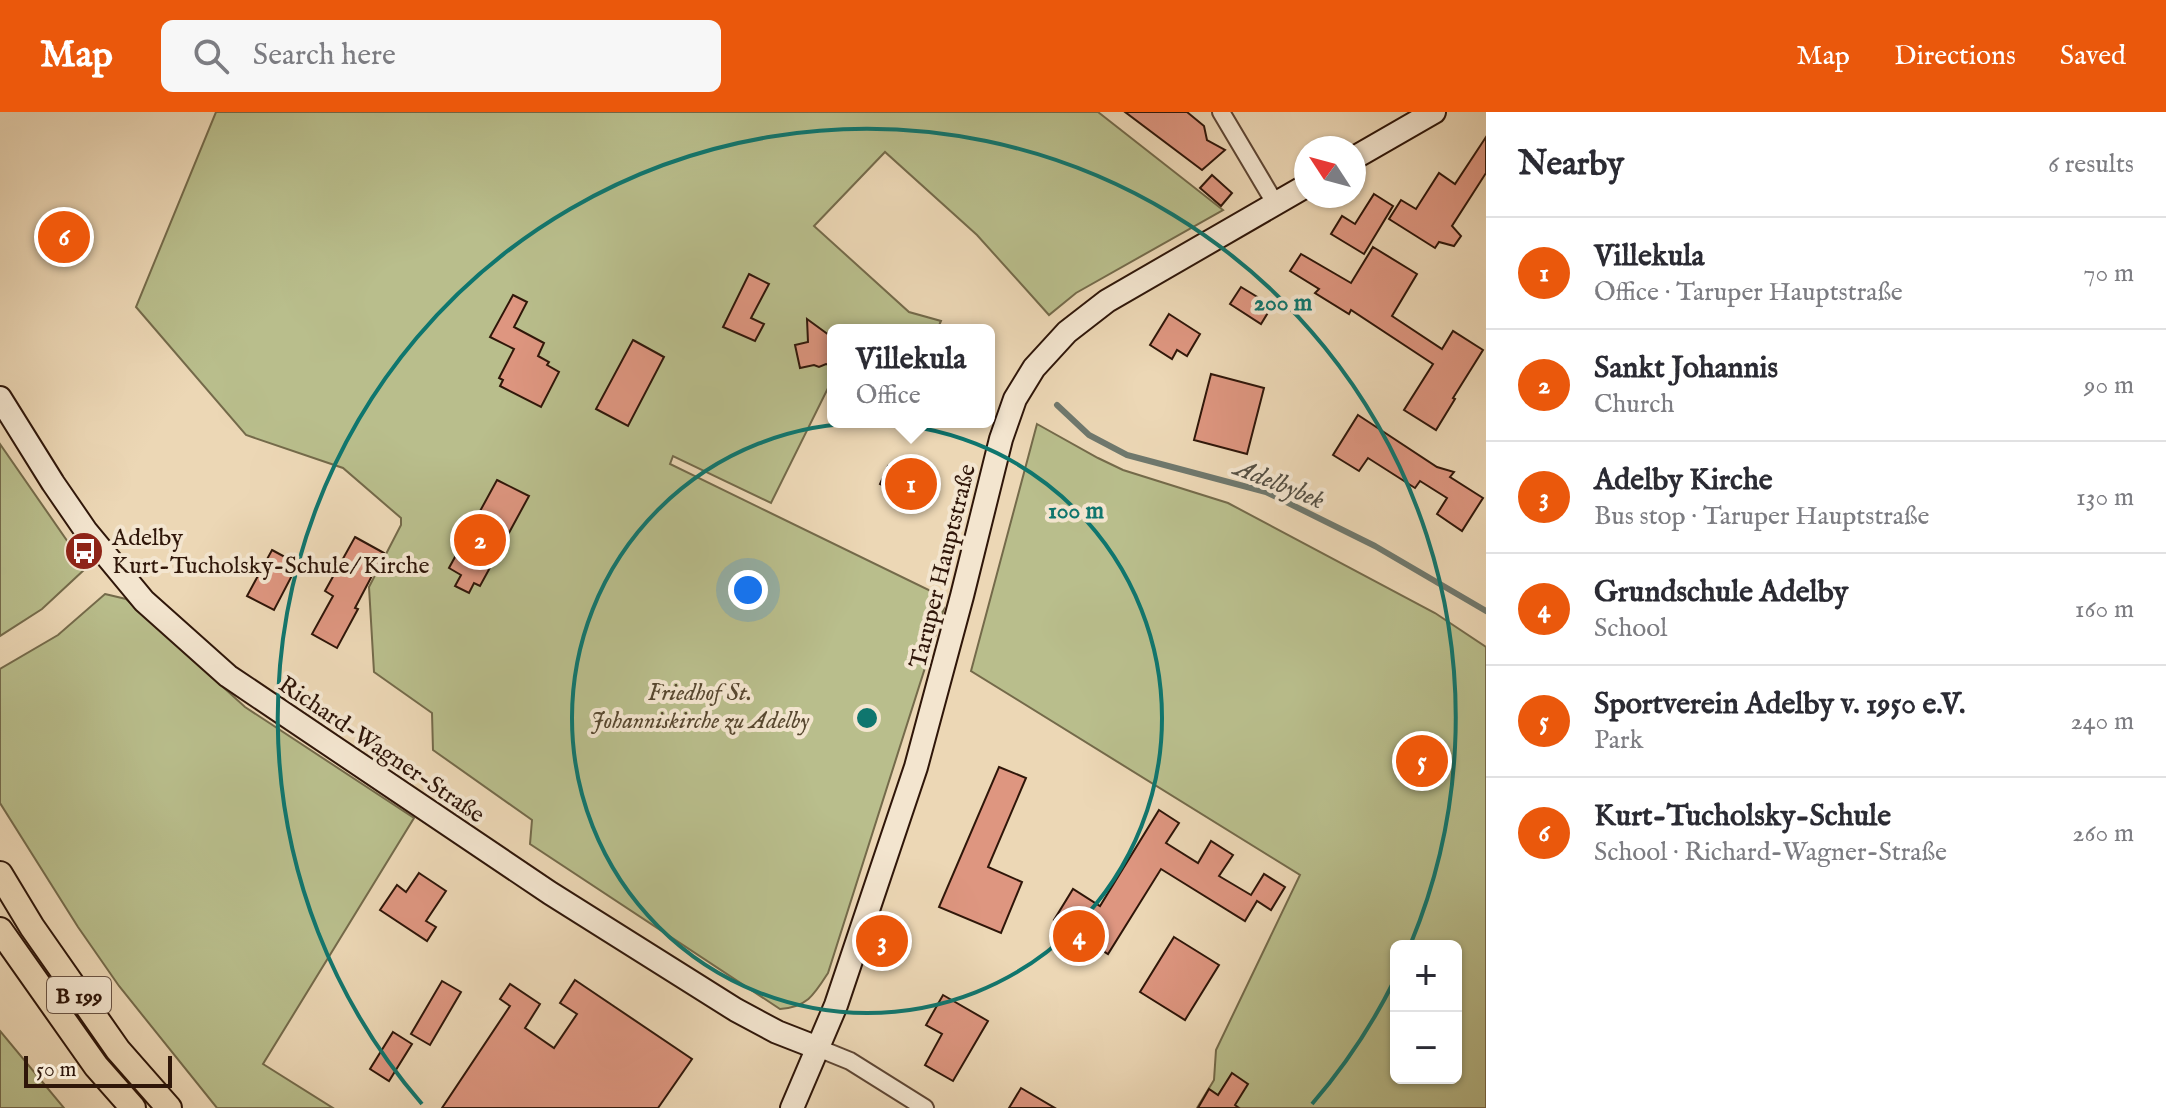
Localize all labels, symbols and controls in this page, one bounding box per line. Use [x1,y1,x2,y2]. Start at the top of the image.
search box [161,20,721,92]
text: Map [40,32,113,80]
icon: search [189,34,233,78]
text: Search here [253,37,396,75]
text: Map [1796,39,1850,74]
text: Directions [1894,39,2016,74]
text: Saved [2060,39,2126,74]
north arrow [1294,136,1366,208]
text: Nearby [1518,143,1624,186]
text: 6 results [2048,148,2134,181]
pin: 6 [38,207,90,267]
text: Villekula [1594,238,1705,276]
text: 1 [1539,257,1549,290]
text: 70 m [2083,257,2134,290]
text: Office · Taruper Hauptstraße [1594,276,1903,309]
text: 200 m [1254,288,1313,319]
popup [827,324,995,428]
text: Villekula [856,341,966,379]
text: Sankt Johannis [1594,350,1778,388]
text: 2 [1538,369,1550,402]
text: 90 m [2084,369,2134,402]
text: Office [856,379,921,412]
text: Church [1594,388,1674,421]
water label: Adelbybek [1227,450,1330,518]
pin: 1 [885,454,937,514]
street label: Taruper Hauptstraße [903,461,984,672]
text: Adelby Kirche [1594,462,1773,500]
text: 3 [1539,481,1549,514]
text: 130 m [2076,481,2134,514]
text: 100 m [1048,496,1105,527]
text: Bus stop · Taruper Hauptstraße [1594,500,1929,533]
pin: 2 [454,510,506,570]
place label: Adelby Kurt-Tucholsky-Schule/ Kirche [111,523,430,582]
bus stop icon: Adelby Kurt-Tucholsky-Schule/ Kirche [63,530,105,572]
your location [728,570,768,610]
text: Grundschule Adelby [1594,574,1848,612]
text: 4 [1538,593,1550,626]
text: 160 m [2075,593,2134,626]
text: School [1594,612,1667,645]
street label: Richard-Wagner-Straße [272,670,490,831]
park label: Friedhof St. Johanniskirche zu Adelby [591,678,810,737]
text: Sportverein Adelby v. 1950 e.V. [1594,686,1965,724]
centre of rings [853,704,881,732]
text: 5 [1539,705,1549,738]
text: 240 m [2071,705,2134,738]
text: Park [1594,724,1643,757]
pin: 5 [1396,731,1448,791]
text: Kurt-Tucholsky-Schule [1594,798,1891,836]
text: 6 [1539,817,1549,850]
text: 260 m [2072,817,2134,850]
text: School · Richard-Wagner-Straße [1594,836,1947,869]
pin: 4 [1053,906,1105,966]
pin: 3 [856,911,908,971]
map controls [1390,940,1462,1084]
button: + [1390,940,1462,1012]
road number: B 199 [47,977,111,1013]
button: − [1390,1012,1462,1084]
scale bar [24,1052,172,1088]
text: 50 m [36,1056,77,1084]

